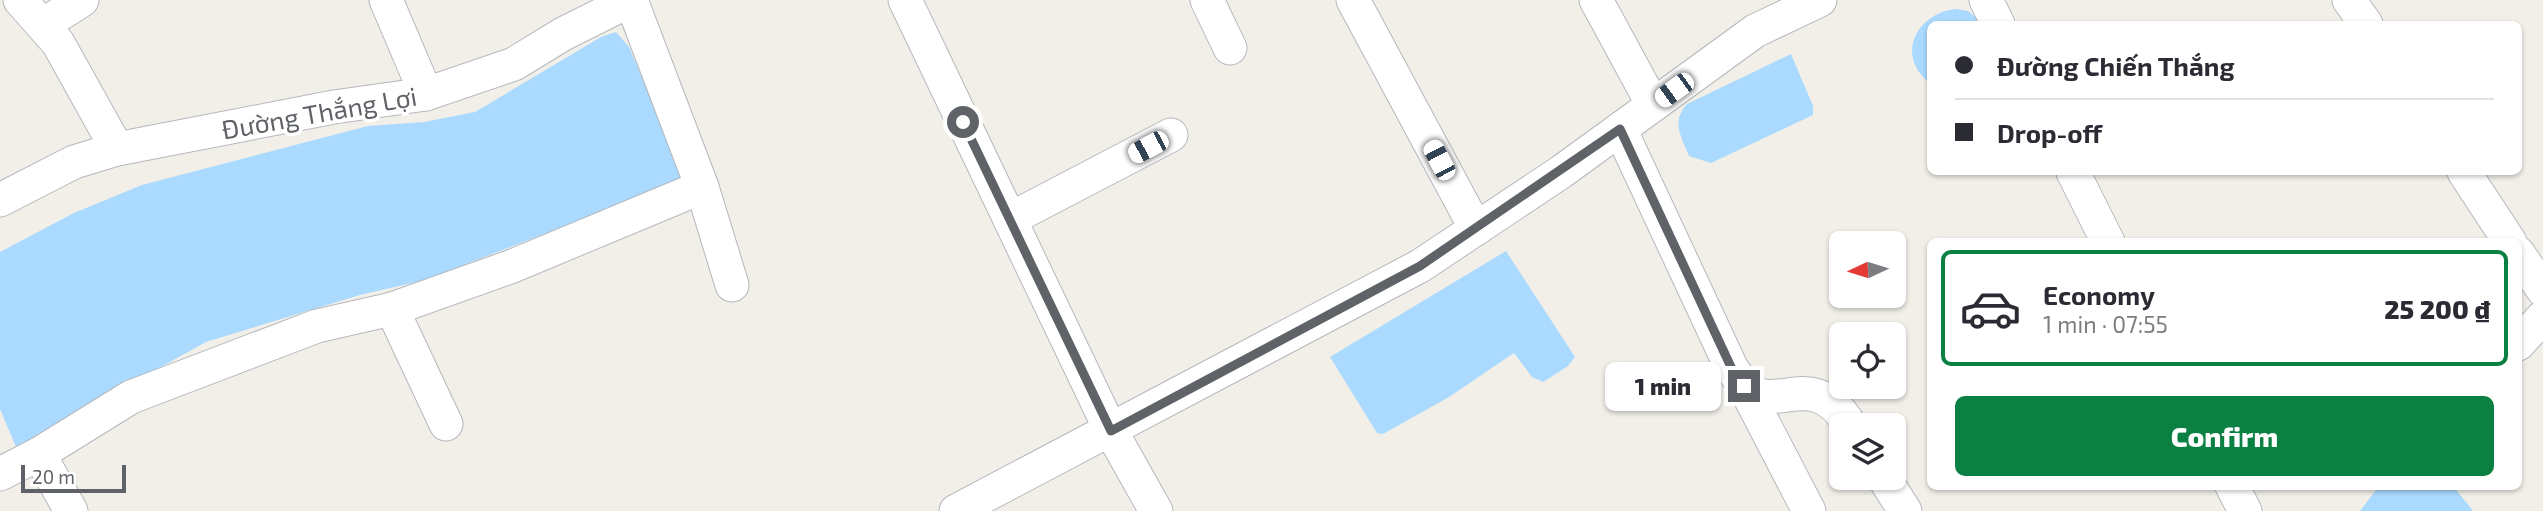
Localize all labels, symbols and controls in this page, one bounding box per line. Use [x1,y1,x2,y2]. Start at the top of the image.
text: Đường Chiến Thắng [1997,50,2235,81]
car [1651,69,1698,111]
street label: Đường Thắng Lợi [219,80,419,144]
route start [947,106,979,138]
text: Drop-off [1997,117,2102,148]
car [1125,128,1172,166]
car [1420,137,1459,183]
north arrow [1829,231,1906,308]
map controls [1829,231,1906,490]
icon: car [1959,277,2022,340]
text: Economy [2043,279,2155,310]
text: 25 200 ₫ [2384,293,2490,324]
text: 1 min · 07:55 [2043,310,2168,338]
button: locate [1829,322,1906,399]
callout: 1 min [1604,362,1720,410]
route end [1728,370,1760,402]
text: 1 min [1635,372,1691,400]
button: Confirm [1955,396,2494,476]
button: layers [1829,413,1906,490]
scale bar [21,462,126,494]
text: 20 m [32,465,75,488]

